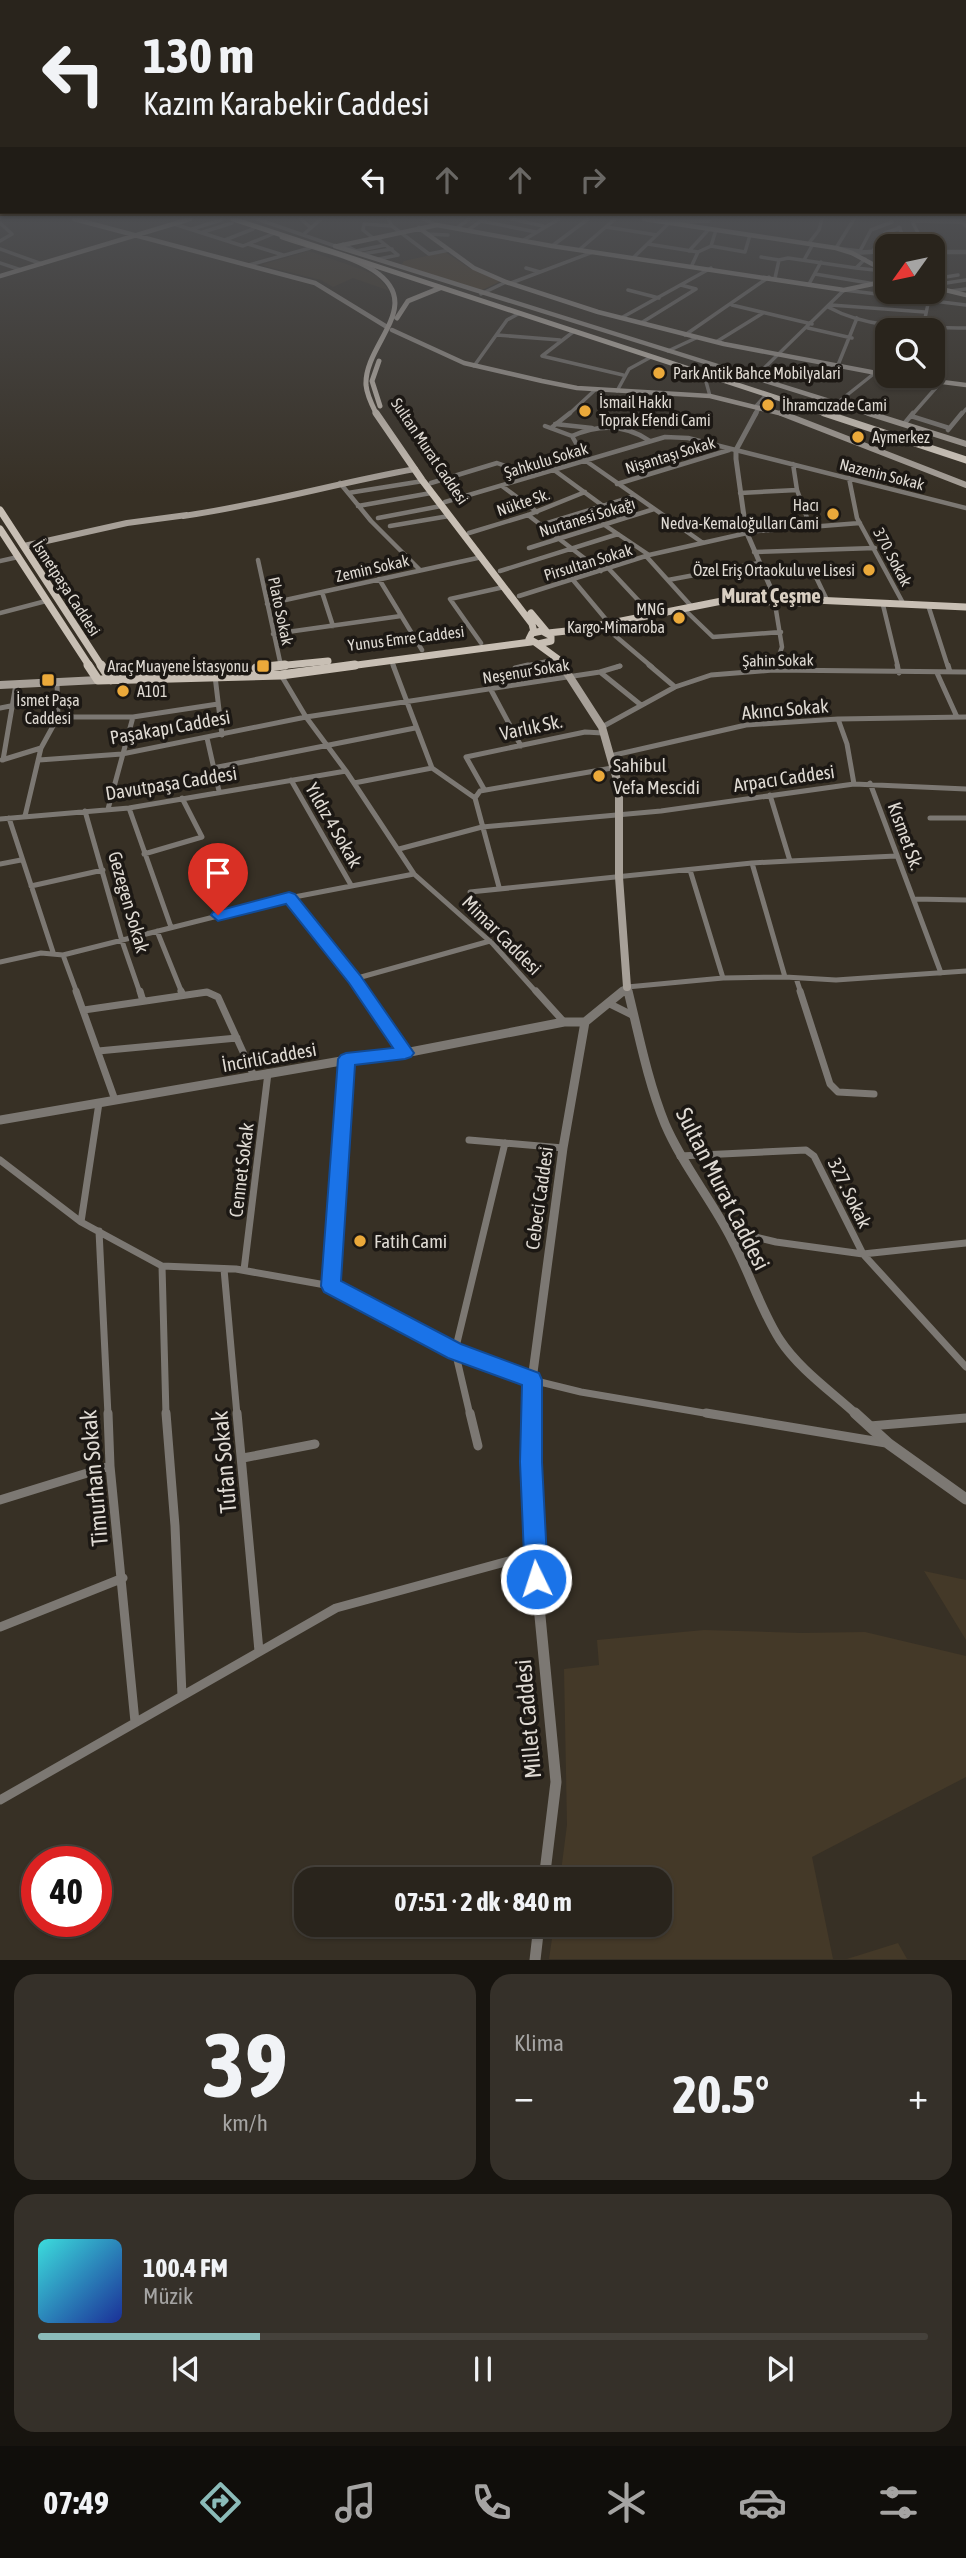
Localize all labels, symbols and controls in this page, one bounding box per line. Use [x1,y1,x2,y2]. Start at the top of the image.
text: 130 m [143,27,254,83]
icon: left [28,28,119,119]
text: Kazım Karabekir Caddesi [143,85,430,122]
icon: left [355,161,393,199]
icon: ahead [428,161,466,199]
icon: ahead [501,161,539,199]
icon: right [574,161,612,199]
north arrow [875,234,945,304]
map controls [875,234,945,388]
button: search [875,318,945,388]
place label: Park Antik Bahce Mobilyalari [673,364,841,383]
marker: Park Antik Bahce Mobilyalari [651,365,667,381]
place label: İsmail Hakkı Toprak Efendi Cami [599,393,711,430]
street label: Sultan Murat Caddesi [388,394,472,508]
place label: İhramcızade Cami [782,396,887,414]
marker: İhramcızade Cami [760,397,776,413]
marker: İsmail Hakkı Toprak Efendi Cami [577,403,593,419]
place label: Aymerkez [872,428,930,447]
marker: Aymerkez [850,429,866,445]
street label: Nişantaşı Sokak [623,433,718,478]
street label: Şahkulu Sokak [502,439,590,482]
street label: Nazenin Sokak [838,455,926,493]
street label: Nükte Sk. [494,485,552,519]
street label: Nurtanesi Sokağı [537,494,638,541]
place label: Hacı Nedva-Kemaloğulları Cami [661,496,819,533]
marker: Hacı Nedva-Kemaloğulları Cami [825,506,841,522]
street label: 370. Sokak [870,525,916,589]
street label: İsmetpaşa Caddesi [29,537,104,640]
street label: Pirsultan Sokak [542,540,634,584]
street label: Zemin Sokak [333,551,411,585]
place label: Özel Eriş Ortaokulu ve Lisesi [693,561,855,580]
marker: Özel Eriş Ortaokulu ve Lisesi [861,562,877,578]
street label: Plato Sokak [265,575,297,647]
district label: Murat Çeşme [721,583,821,607]
place label: MNG Kargo-Mimaroba [567,600,665,637]
marker: MNG Kargo-Mimaroba [671,610,687,626]
street label: Yunus Emre Caddesi [347,622,465,654]
street label: Şahin Sokak [742,650,814,671]
street label: Neşenur Sokak [481,655,571,688]
place label: Araç Muayene İstasyonu [108,657,249,676]
marker: Araç Muayene İstasyonu [255,658,271,674]
marker: İsmet Paşa Caddesi [40,672,56,688]
place label: A101 [137,682,167,700]
marker: A101 [115,683,131,699]
place label: İsmet Paşa Caddesi [16,691,80,727]
street label: Akıncı Sokak [741,694,830,724]
street label: Paşakapı Caddesi [108,706,232,748]
street label: Varlık Sk. [498,710,564,744]
place label: Sahibul Vefa Mescidi [613,754,700,798]
street label: Arpacı Caddesi [732,760,836,796]
street label: Davutpaşa Caddesi [104,762,238,804]
marker: Sahibul Vefa Mescidi [591,768,607,784]
street label: Yıldız 4 Sokak [301,779,367,872]
street label: Kısmet Sk. [884,799,928,873]
pin [188,843,248,915]
street label: Gezegen Sokak [104,849,154,956]
icon: arrive [199,854,237,892]
street label: Mimar Caddesi [458,891,546,979]
street label: İncirliCaddesi [220,1038,318,1076]
street label: Sultan Murat Caddesi [671,1104,775,1274]
street label: Cennet Sokak [224,1121,258,1218]
street label: Cebeci Caddesi [521,1145,557,1251]
street label: 327. Sokak [824,1154,877,1232]
place label: Fatih Cami [374,1230,447,1252]
marker: Fatih Cami [352,1233,368,1249]
street label: Timurhan Sokak [75,1409,113,1547]
street label: Tufan Sokak [207,1410,241,1514]
position arrow [499,1542,573,1616]
street label: Millet Caddesi [510,1658,546,1780]
speed limit sign: 40 [21,1846,112,1937]
text: 07:51 · 2 dk · 840 m [394,1887,572,1917]
text: 39 [202,2012,288,2116]
text: Klima [514,2030,564,2056]
text: 20.5° [673,2064,769,2124]
text: − [514,2074,534,2117]
text: + [908,2074,928,2117]
text: km/h [222,2110,268,2136]
text: 100.4 FM [143,2253,228,2283]
text: Müzik [143,2283,193,2309]
icon: previous [167,2350,205,2388]
icon: pause [464,2350,502,2388]
icon: next [761,2350,799,2388]
icon: directions [196,2478,245,2527]
icon: music [331,2478,380,2527]
icon: phone [467,2478,516,2527]
icon: climate [602,2478,651,2527]
icon: car [738,2478,787,2527]
icon: filters [874,2478,923,2527]
text: 07:49 [43,2484,109,2521]

